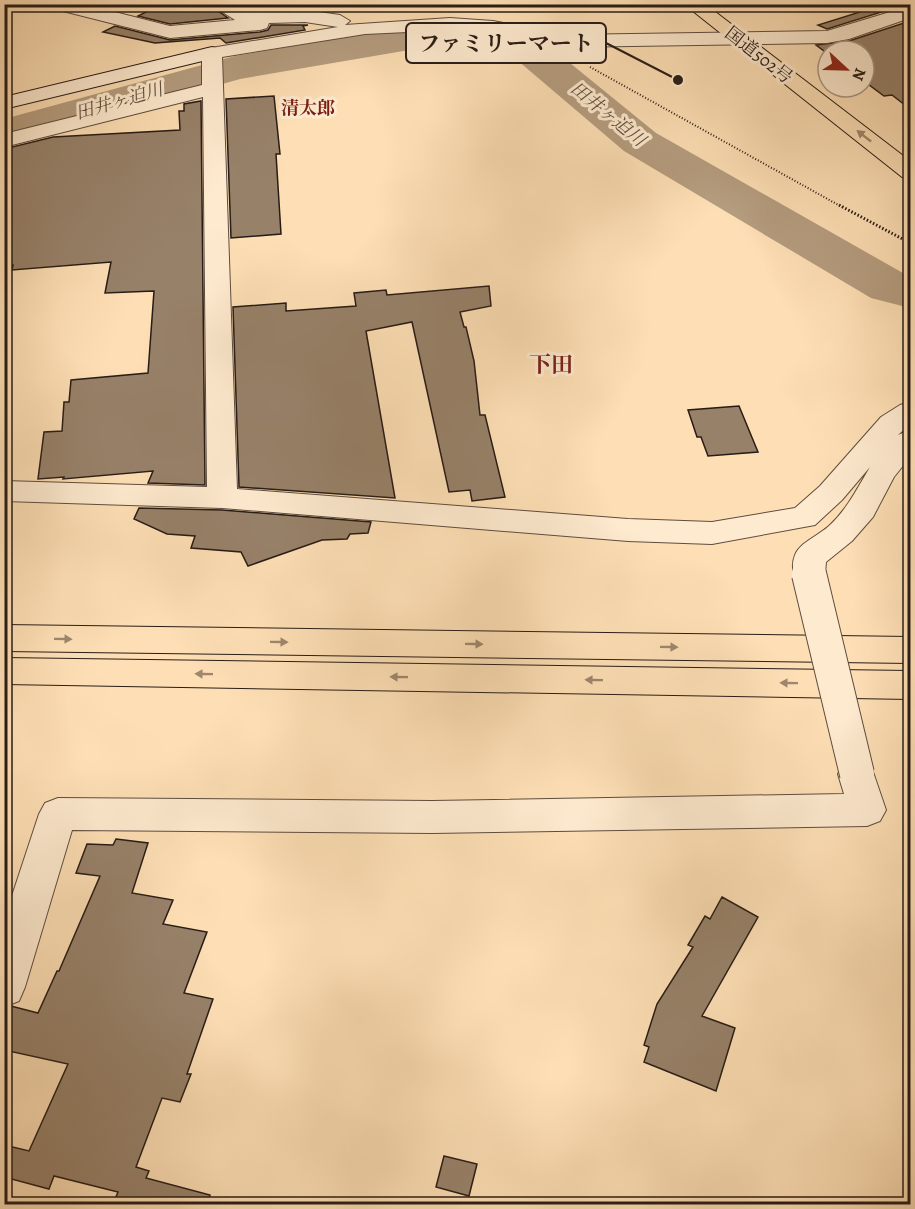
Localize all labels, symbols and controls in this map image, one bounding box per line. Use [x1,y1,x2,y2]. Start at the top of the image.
street label: 国道502号 [720,21,798,89]
callout: ファミリーマート [406,23,606,63]
text: ファミリーマート [418,29,594,59]
north arrow [816,39,876,99]
text: N [846,65,871,84]
water label: 田井ヶ迫川 [565,76,652,153]
water label: 田井ヶ迫川 [72,77,167,125]
district label: 清太郎 [281,96,335,120]
one-way arrow [856,130,872,143]
district label: 下田 [529,350,573,380]
one-way arrow [53,634,72,644]
one-way arrow [269,637,288,646]
one-way arrow [464,639,483,649]
one-way arrow [659,642,678,652]
one-way arrow [195,669,214,679]
one-way arrow [390,672,409,682]
one-way arrow [585,675,604,685]
one-way arrow [780,678,799,688]

